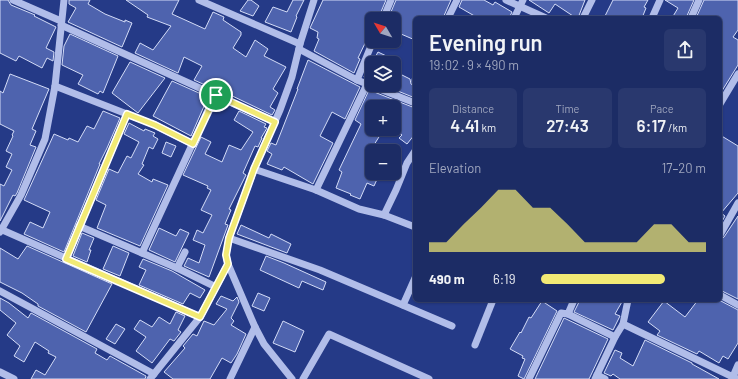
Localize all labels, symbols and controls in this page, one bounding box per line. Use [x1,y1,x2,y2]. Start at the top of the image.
north arrow [365,12,401,48]
map controls [365,12,401,180]
text: Evening run [429,29,543,55]
button: share [664,29,706,71]
button: layers [365,56,401,92]
text: 19:02 · 9 × 490 m [429,57,519,73]
pin [199,78,233,112]
icon: arrive [205,84,227,106]
button: + [365,100,401,136]
text: Distance [452,102,494,115]
text: Time [556,102,579,115]
text: Pace [650,102,674,115]
text: 4.41 [450,115,479,135]
text: 27:43 [546,115,589,135]
text: 6:17 [637,115,666,135]
text: km [479,121,496,134]
text: /km [666,121,687,134]
button: − [365,144,401,180]
text: Elevation [429,160,481,176]
text: 17–20 m [662,160,706,176]
text: 490 m [429,271,465,287]
text: 6:19 [493,271,515,287]

